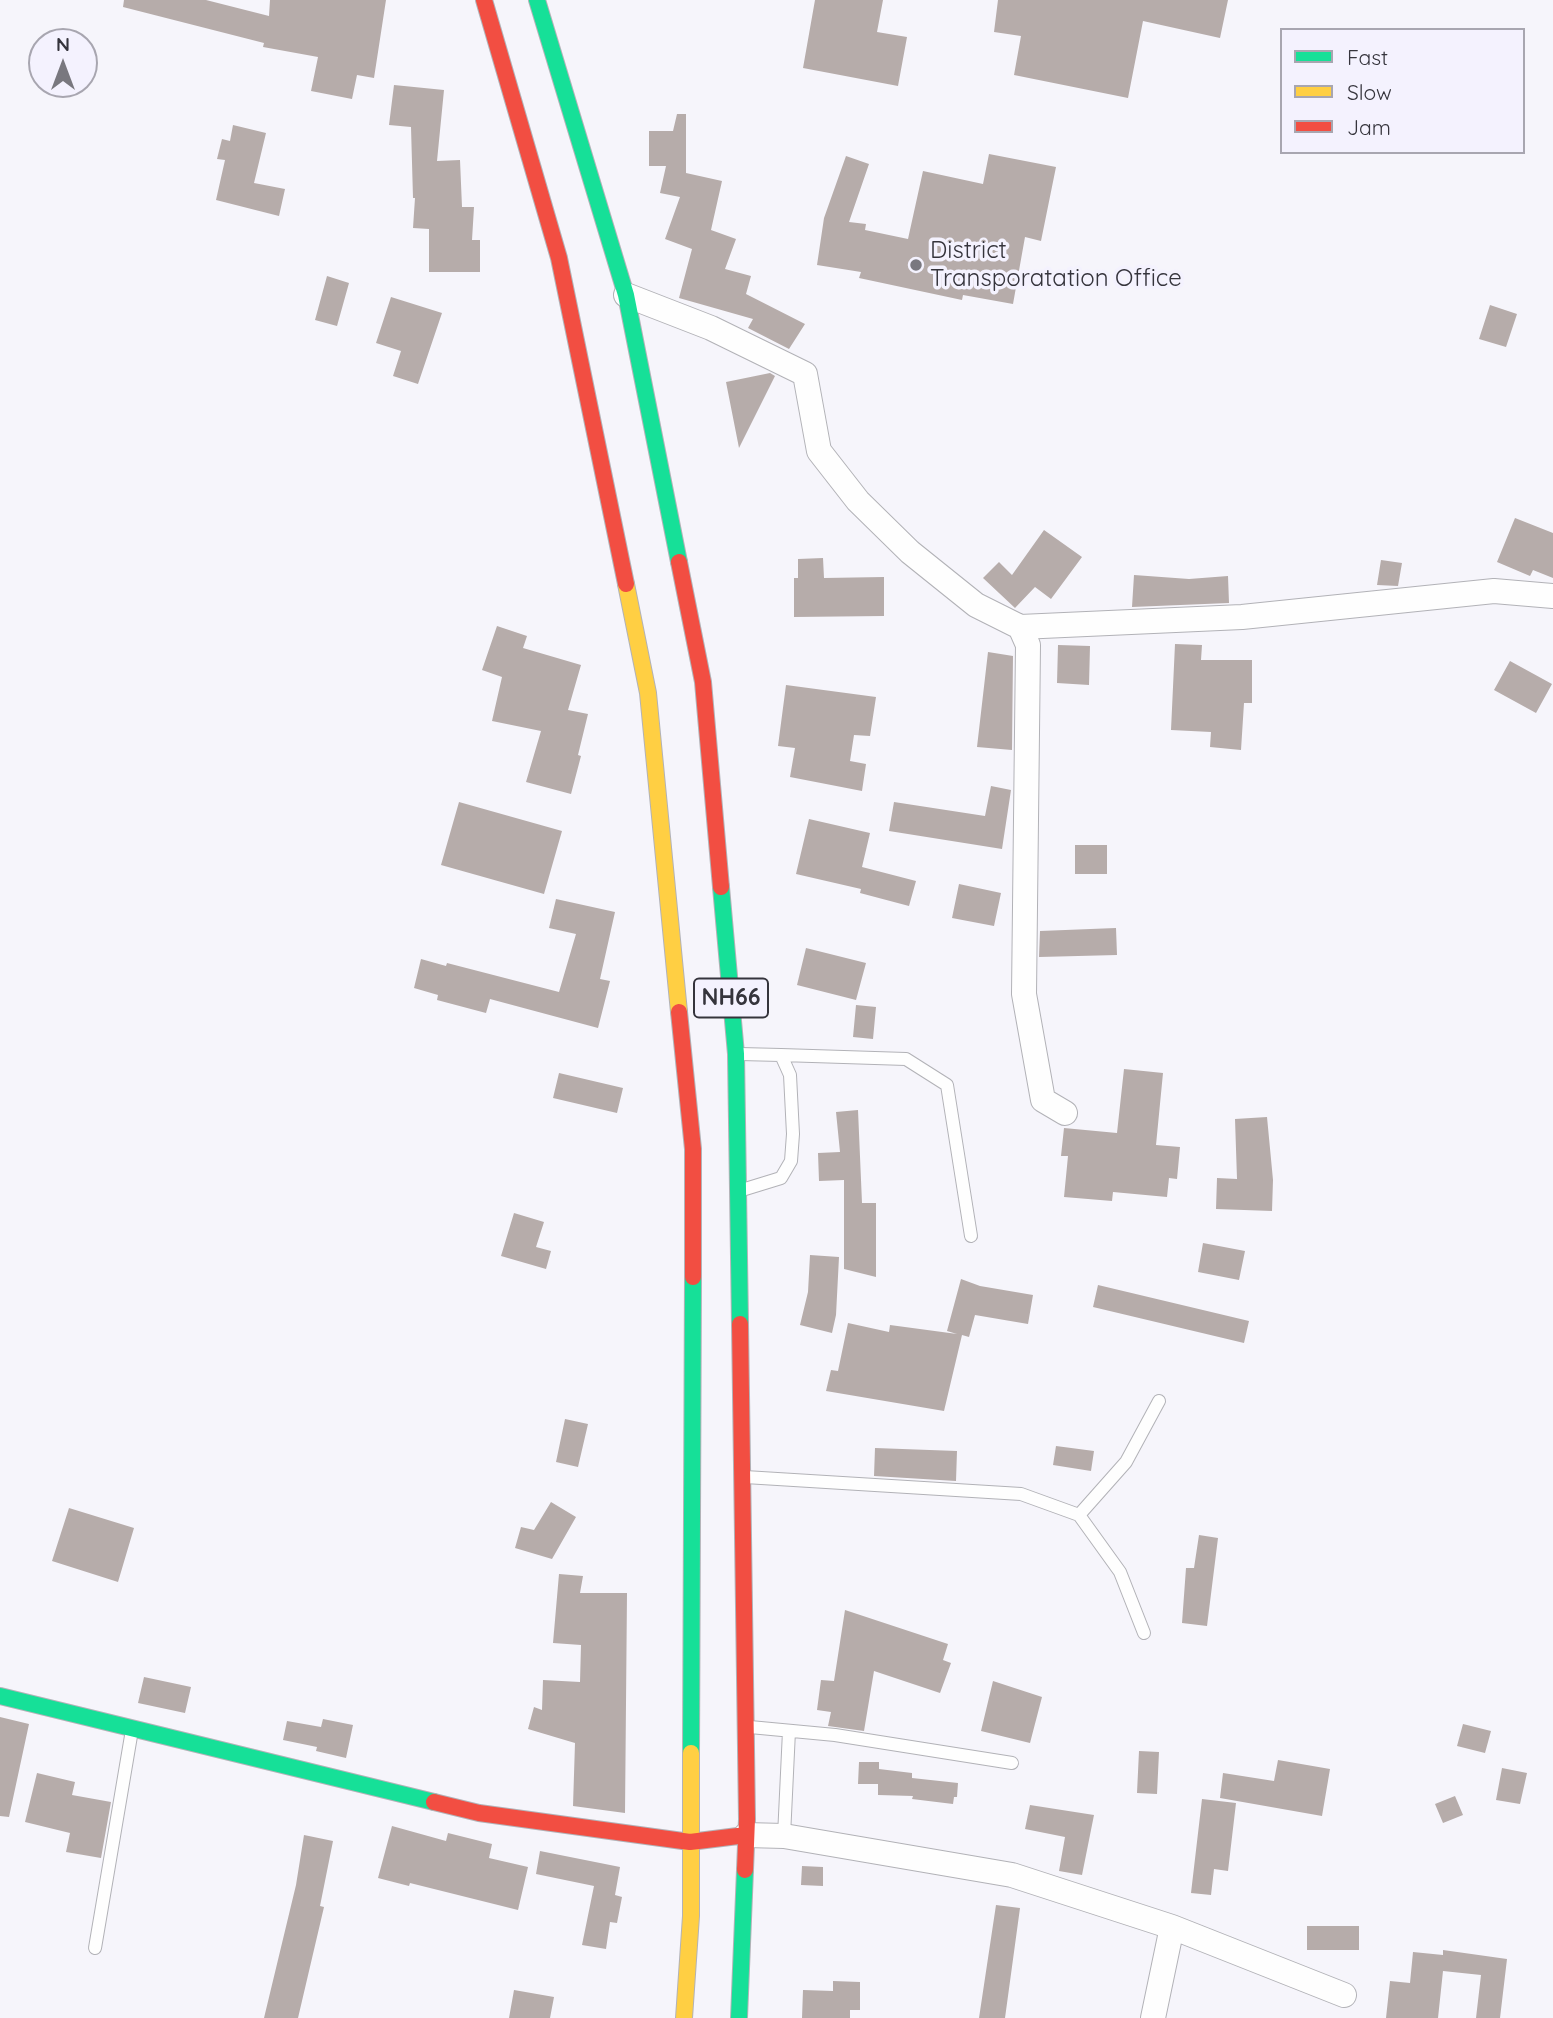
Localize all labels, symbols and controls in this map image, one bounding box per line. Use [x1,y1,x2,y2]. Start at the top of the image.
north arrow [28,28,98,98]
legend [1280,28,1525,154]
text: N [56,32,70,56]
text: Fast [1347,44,1388,70]
text: Slow [1347,79,1392,105]
text: Jam [1347,114,1391,140]
place label: District Transporatation Office [930,237,1182,293]
marker: District Transporatation Office [908,257,924,273]
road number: NH66 [694,979,768,1018]

